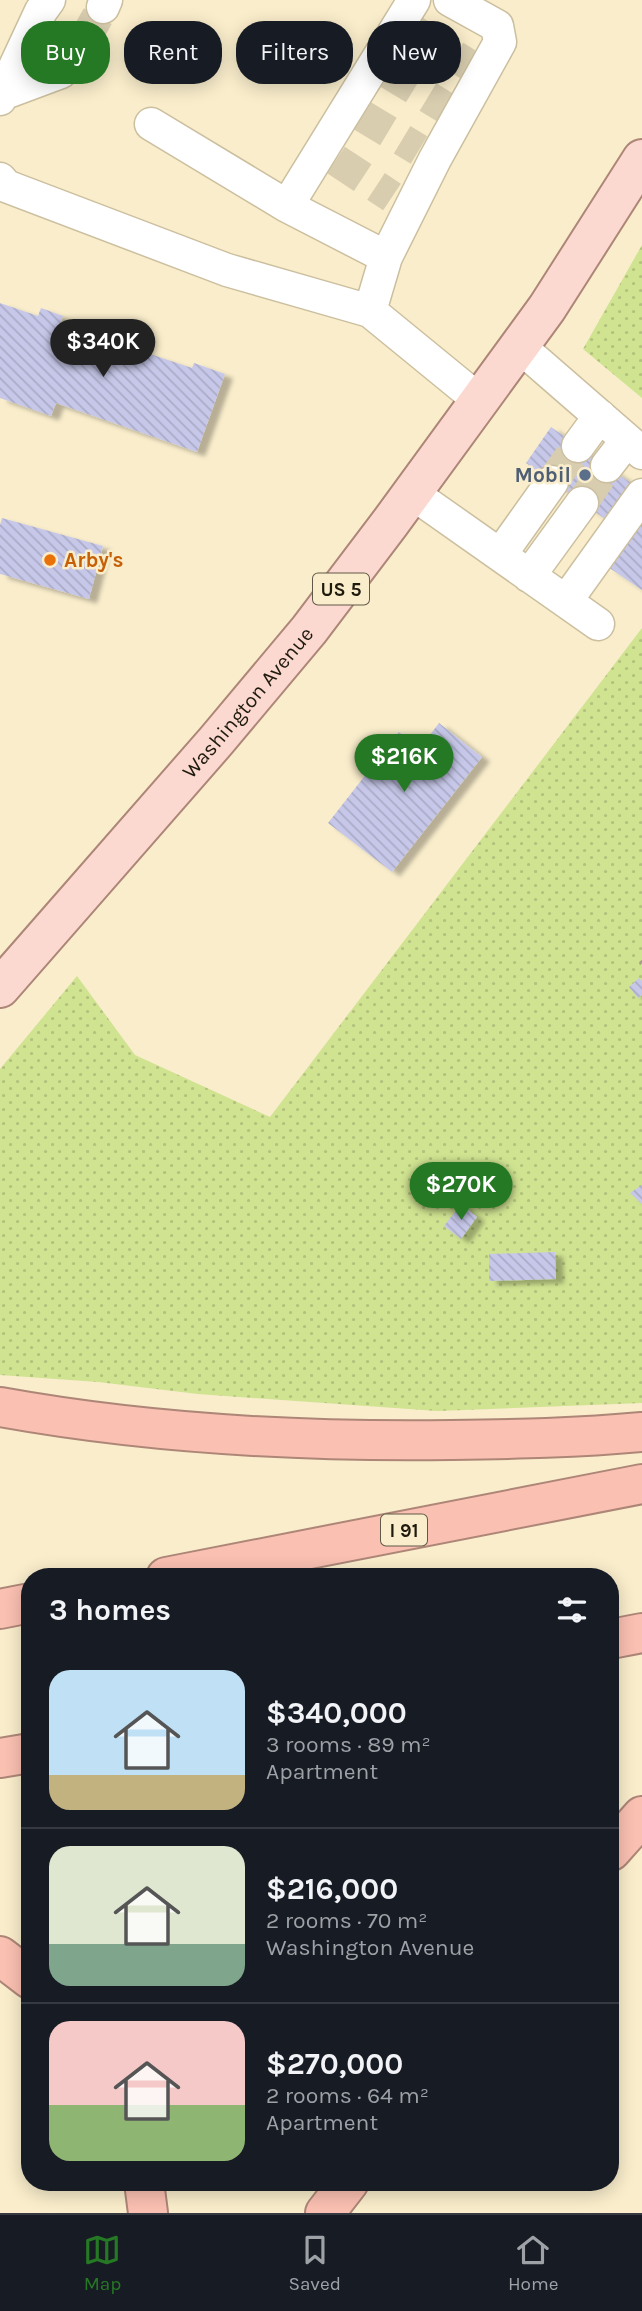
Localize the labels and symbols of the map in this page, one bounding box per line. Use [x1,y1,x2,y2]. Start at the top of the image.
pin: $340K [54,320,152,379]
place label: Mobil [515,463,571,487]
marker: Mobil [577,467,593,483]
place label: Arby's [64,548,124,572]
marker: Arby's [42,552,58,568]
road number: US 5 [313,574,369,604]
street label: Washington Avenue [177,622,318,783]
pin: $216K [355,734,453,794]
pin: $270K [412,1162,510,1222]
road number: I 91 [381,1514,427,1546]

